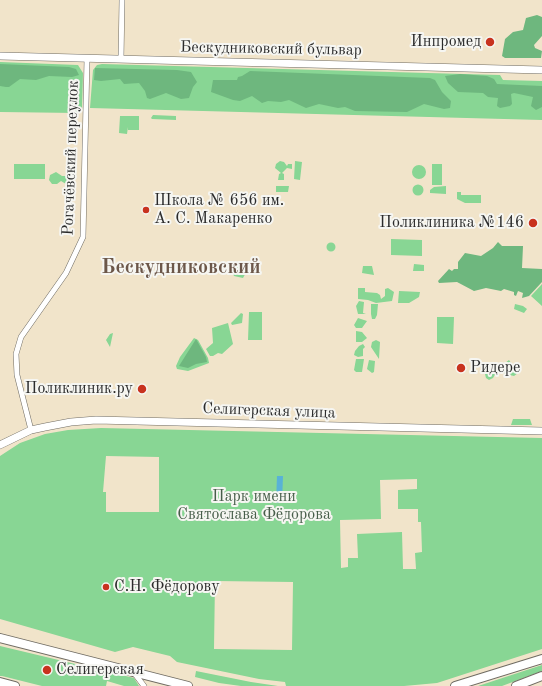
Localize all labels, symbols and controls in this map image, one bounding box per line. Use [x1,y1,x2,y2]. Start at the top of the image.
place label: Инпромед [411,32,481,52]
marker: Инпромед [484,36,496,48]
street label: Бескудниковский бульвар [180,38,362,60]
street label: Рогачёвский переулок [59,80,83,236]
place label: Школа № 656 им. А. С. Макаренко [154,191,284,229]
marker: Школа № 656 им. А. С. Макаренко [141,205,151,215]
place label: Поликлиника №146 [379,213,524,233]
marker: Поликлиника №146 [527,217,539,229]
district label: Бескудниковский [101,256,261,280]
place label: Ридере [470,358,520,378]
marker: Ридере [455,362,467,374]
place label: Поликлиник.ру [25,379,133,399]
marker: Поликлиник.ру [136,383,148,395]
street label: Селигерская улица [202,399,336,423]
park label: Парк имени Святослава Фёдорова [177,487,331,525]
place label: С.Н. Фёдорову [114,577,220,597]
marker: С.Н. Фёдорову [101,582,111,592]
place label: Селигерская [56,660,144,680]
marker: Селигерская [41,664,53,676]

